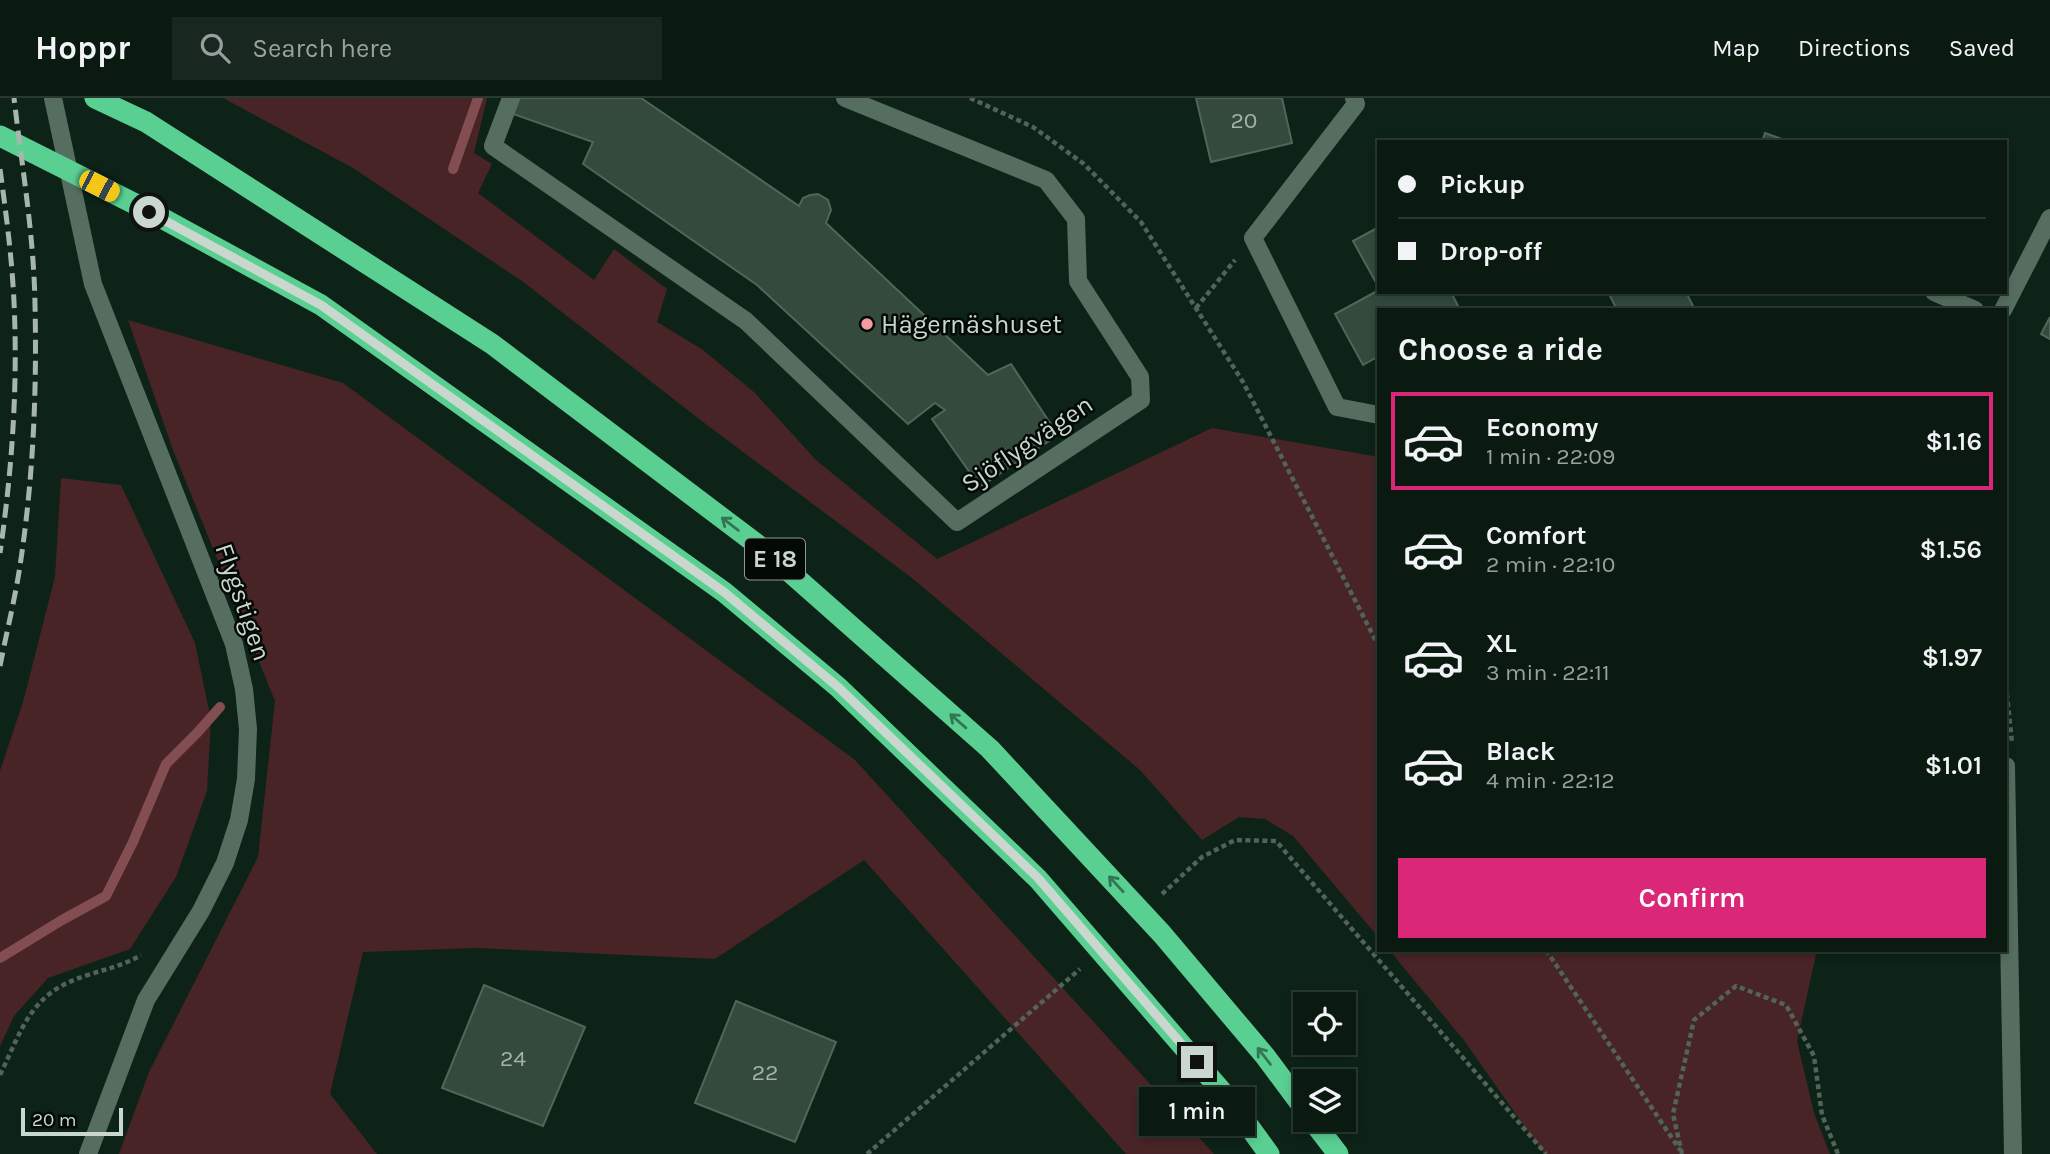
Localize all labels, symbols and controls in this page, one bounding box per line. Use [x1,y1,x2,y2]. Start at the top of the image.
search box [172,17,662,80]
text: Hoppr [35,29,130,67]
icon: search [196,29,234,67]
text: Search here [252,33,392,64]
text: Map [1712,34,1760,62]
text: Directions [1798,34,1911,62]
text: Saved [1949,34,2015,62]
house number: 20 [1231,107,1257,134]
car [76,167,123,205]
text: Pickup [1440,169,1525,200]
route start [133,196,165,228]
text: Drop-off [1440,236,1542,267]
place label: Hägernäshuset [881,309,1062,340]
marker: Hägernäshuset [859,316,875,332]
text: Choose a ride [1398,331,1603,368]
street label: Sjöflygvägen [955,389,1099,499]
icon: car [1402,410,1465,473]
text: Economy [1486,412,1598,443]
text: $1.16 [1925,426,1982,457]
text: 1 min · 22:09 [1486,443,1615,470]
one-way arrow [721,517,740,531]
icon: car [1402,518,1465,581]
text: Comfort [1486,520,1587,551]
text: $1.56 [1920,534,1982,565]
road number: E 18 [745,538,805,580]
street label: Flygstigen [208,539,278,665]
text: 2 min · 22:10 [1486,551,1615,578]
icon: car [1402,626,1465,689]
text: XL [1486,628,1517,659]
text: $1.97 [1922,642,1982,673]
text: 3 min · 22:11 [1486,659,1610,686]
one-way arrow [949,713,967,729]
icon: car [1402,734,1465,797]
text: Black [1486,736,1555,767]
text: $1.01 [1925,750,1982,781]
text: 4 min · 22:12 [1486,767,1614,794]
button: Confirm [1398,858,1986,938]
one-way arrow [1107,876,1124,893]
map controls [1293,992,1356,1132]
button: locate [1293,992,1356,1055]
house number: 24 [500,1045,526,1072]
route end [1181,1046,1213,1078]
one-way arrow [1257,1048,1272,1066]
house number: 22 [752,1059,778,1086]
button: layers [1293,1069,1356,1132]
callout: 1 min [1139,1086,1255,1136]
text: 1 min [1168,1098,1226,1125]
scale bar [21,1105,122,1137]
text: 20 m [32,1109,77,1131]

